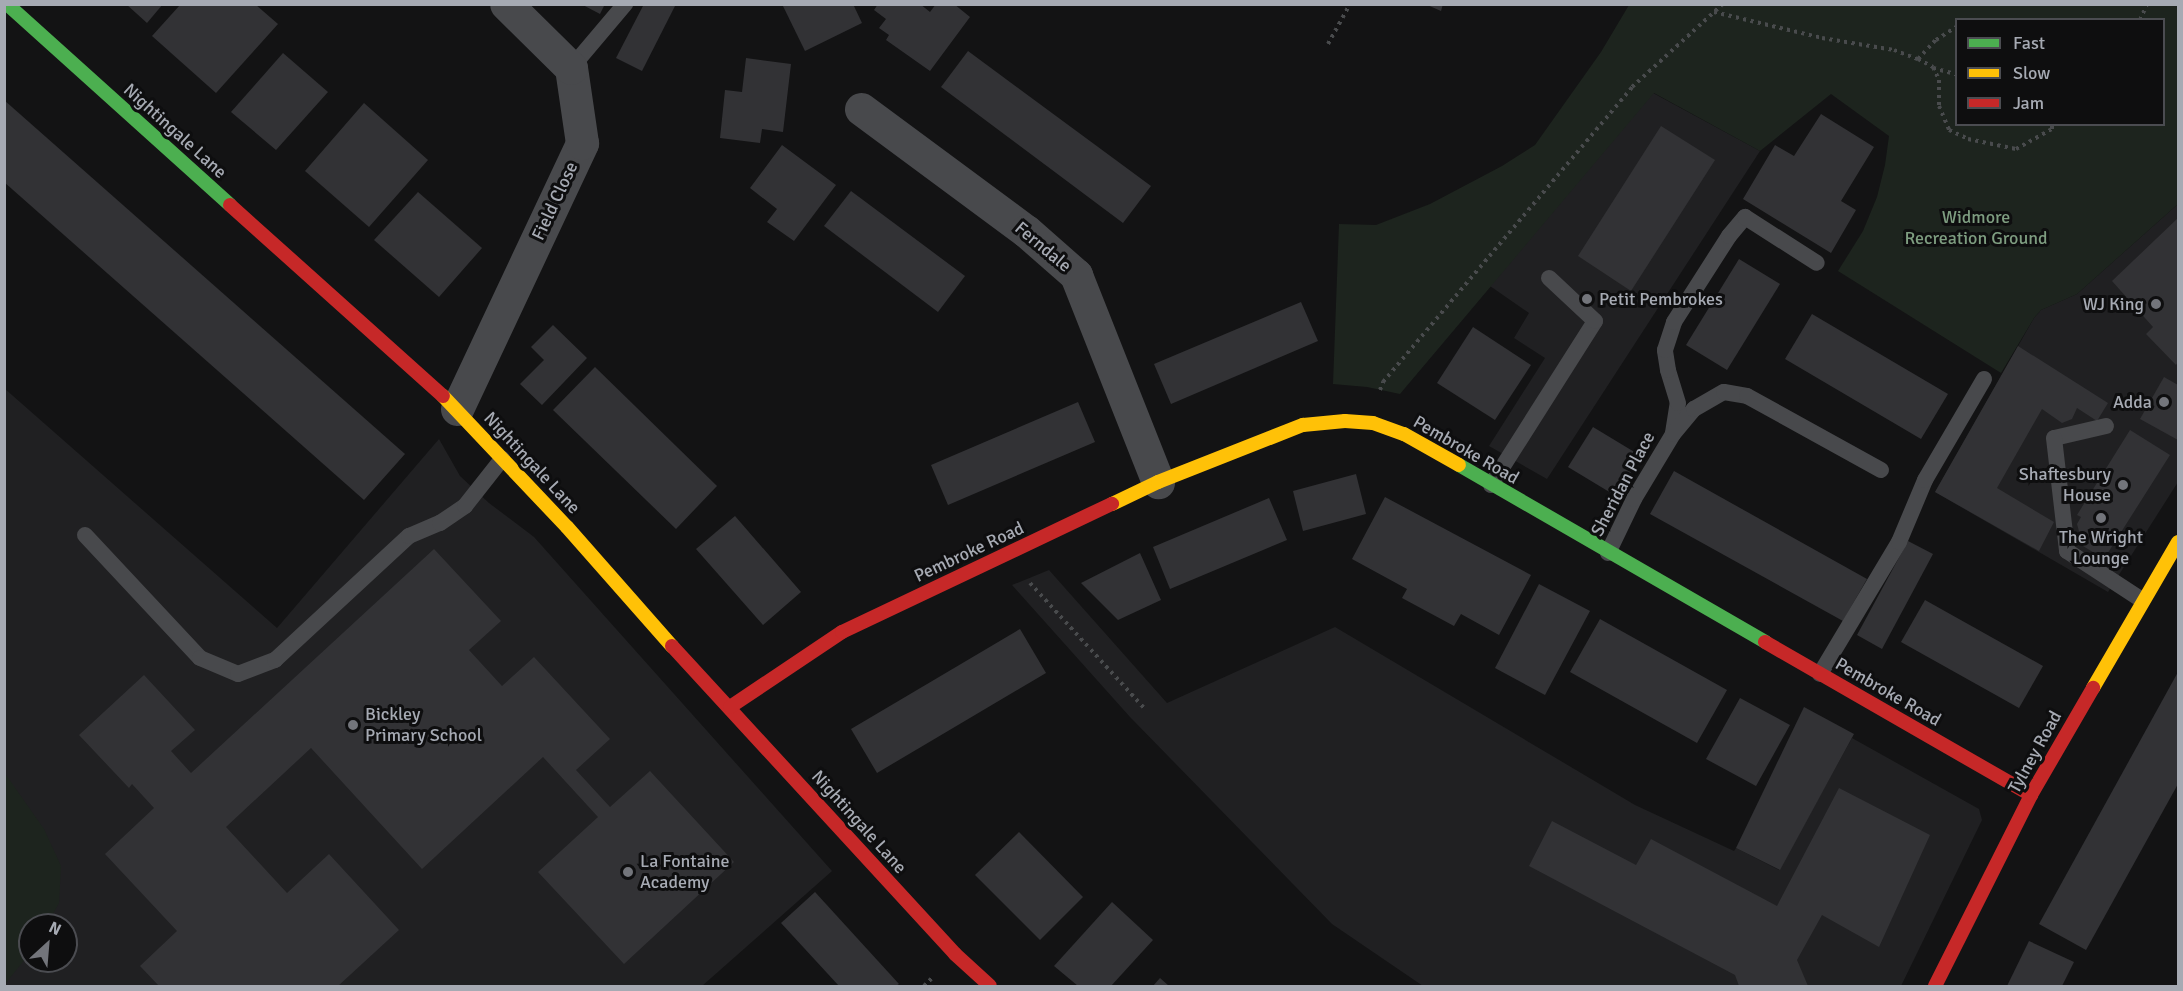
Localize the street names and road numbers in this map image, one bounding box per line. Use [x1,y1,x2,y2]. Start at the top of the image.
street label: Nightingale Lane [119,79,231,183]
street label: Field Close [527,158,583,244]
street label: Ferndale [1010,217,1076,277]
street label: Nightingale Lane [479,408,585,518]
street label: Pembroke Road [1409,411,1523,489]
street label: Sheridan Place [1586,428,1660,540]
street label: Pembroke Road [911,517,1027,587]
street label: Pembroke Road [1831,653,1945,731]
street label: Tylney Road [2004,707,2066,797]
street label: Nightingale Lane [807,766,911,878]

